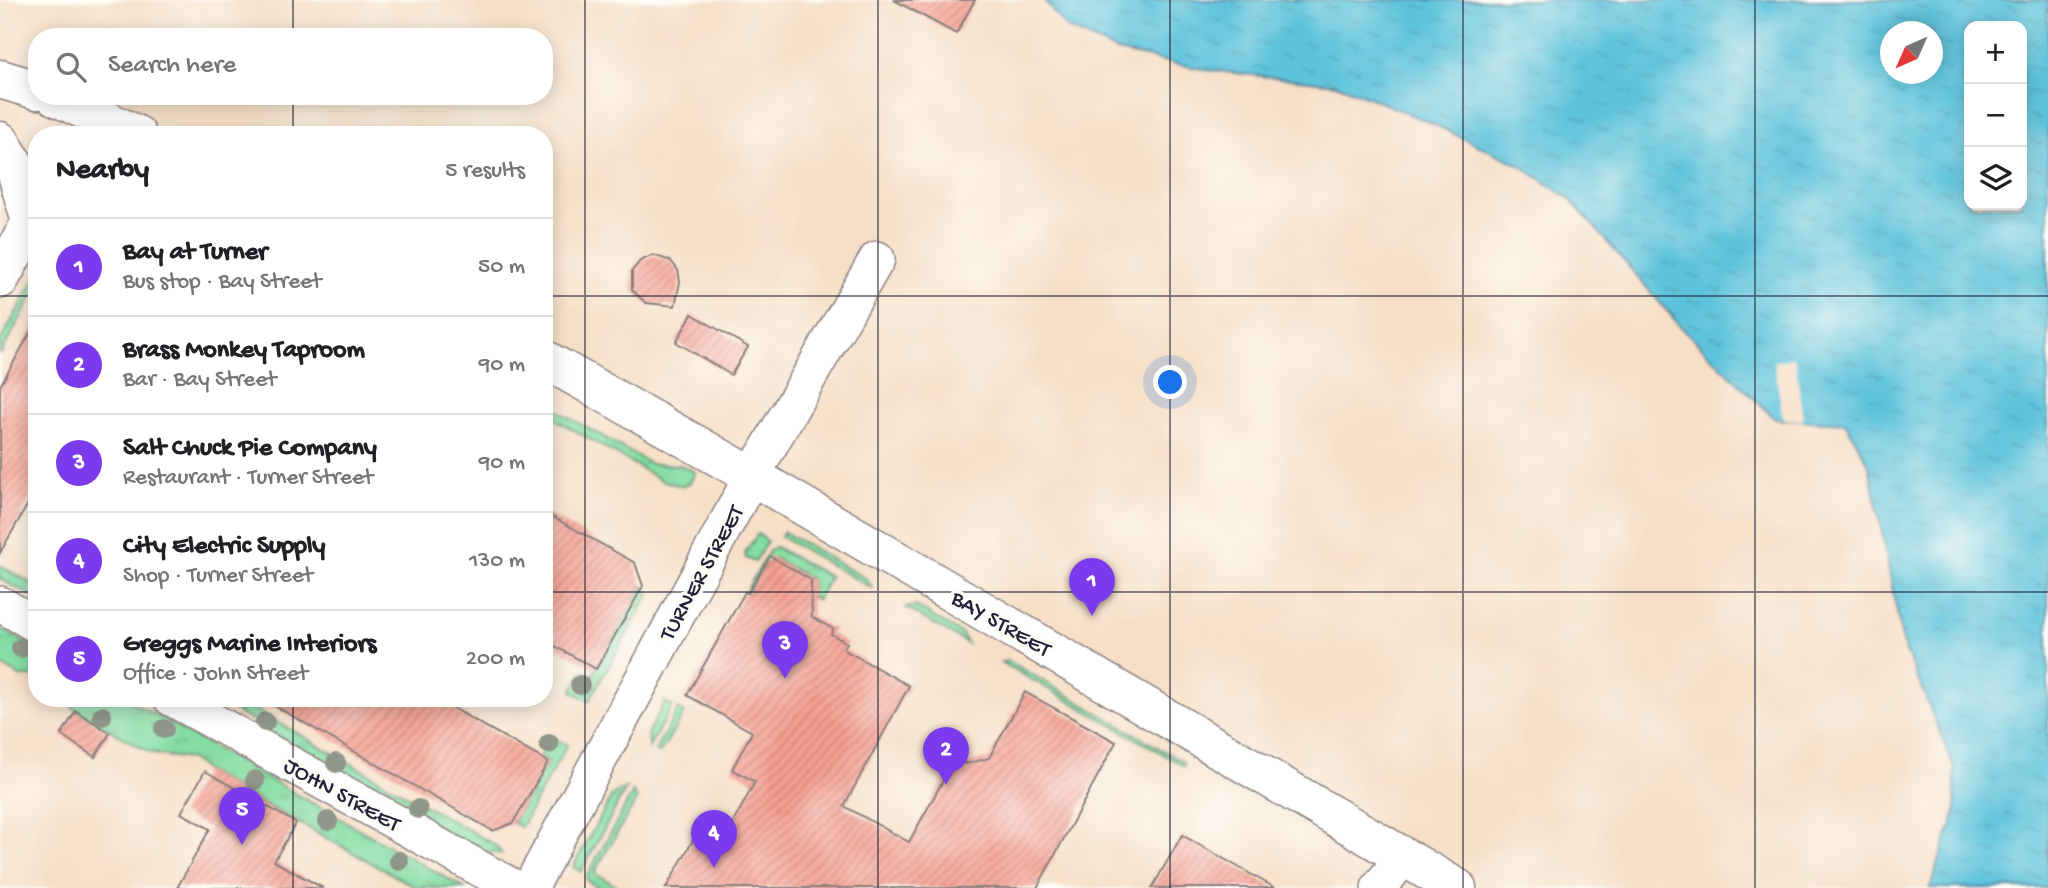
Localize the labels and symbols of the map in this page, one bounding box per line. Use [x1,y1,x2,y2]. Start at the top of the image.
north arrow [1880,21,1943,84]
your location [1153,365,1187,399]
street label: TURNER STREET [654,501,752,648]
pin: 1 [1069,558,1115,616]
street label: BAY STREET [945,585,1056,665]
pin: 3 [762,621,808,679]
pin: 2 [923,727,969,785]
street label: JOHN STREET [278,753,405,840]
pin: 5 [219,787,265,845]
pin: 4 [691,810,737,868]

